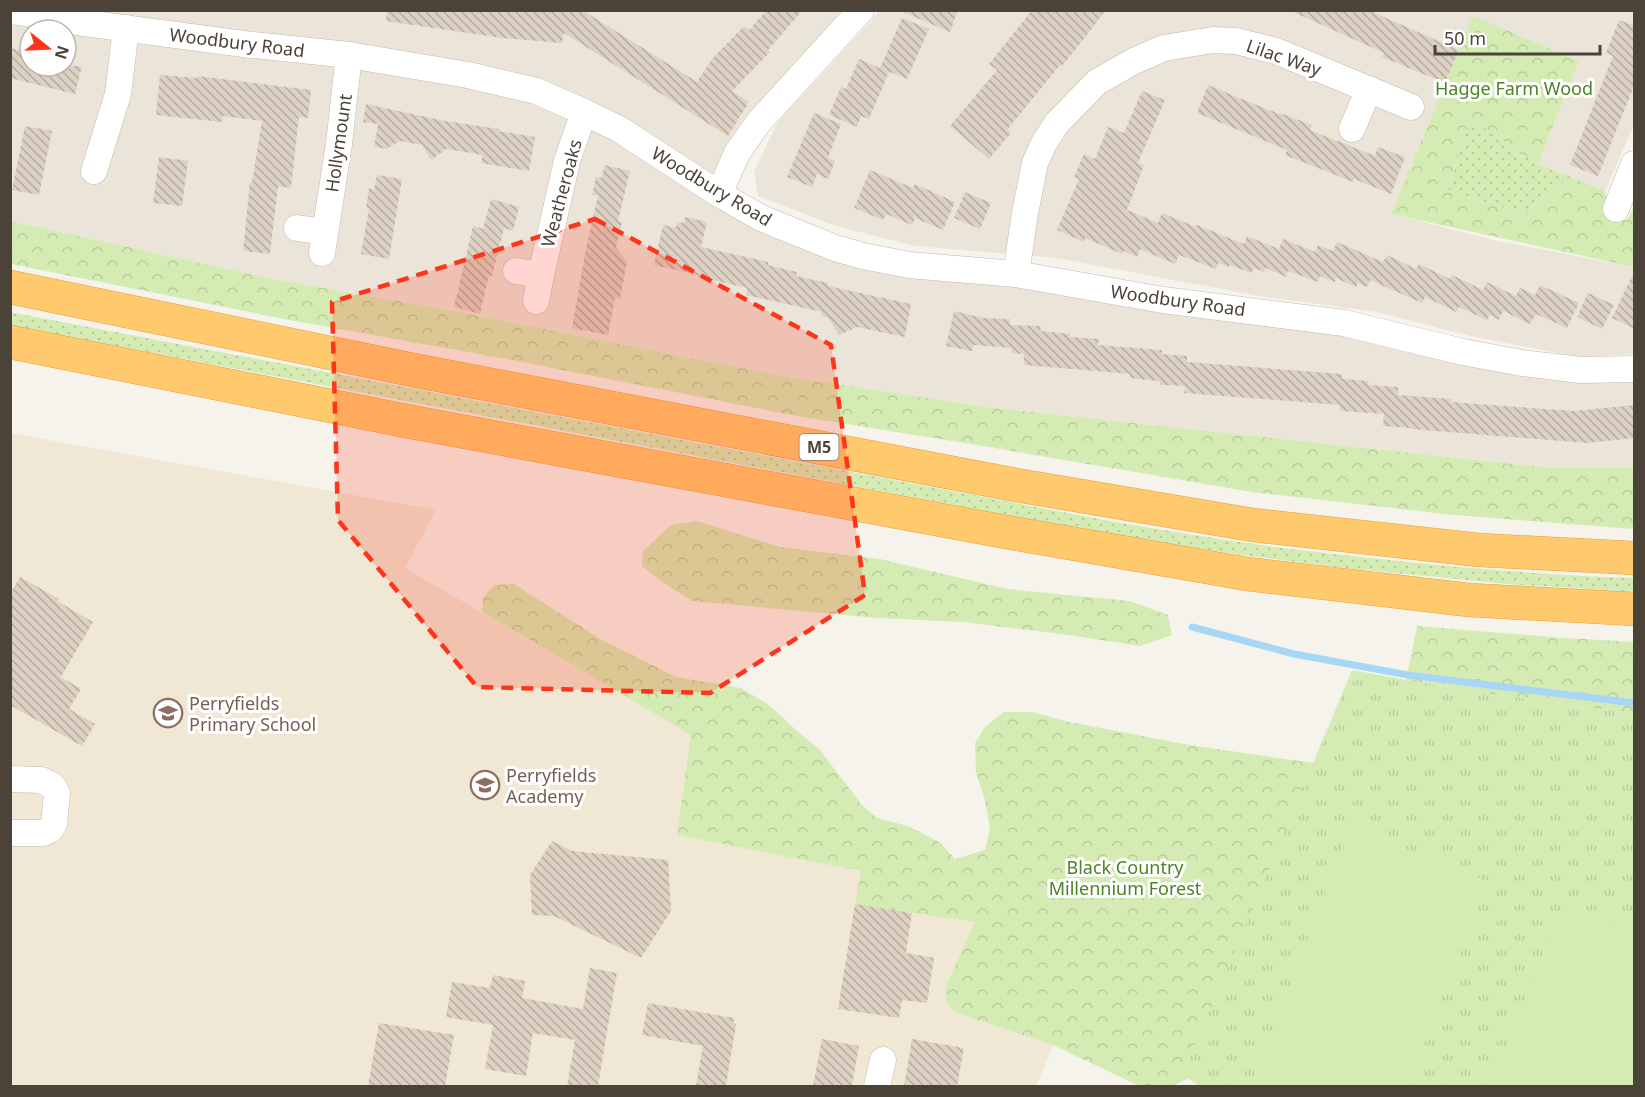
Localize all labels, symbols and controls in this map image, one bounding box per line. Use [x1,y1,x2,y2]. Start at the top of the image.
north arrow [18,18,78,78]
scale bar [1435,18,1600,56]
street label: Woodbury Road [168,22,306,62]
text: 50 m [1444,26,1486,50]
street label: Lilac Way [1243,33,1325,81]
text: N [50,43,75,62]
park label: Hagge Farm Wood [1435,76,1593,100]
street label: Hollymount [319,92,357,194]
street label: Weatheroaks [535,136,587,250]
street label: Woodbury Road [648,141,776,231]
street label: Woodbury Road [1109,279,1247,321]
road number: M5 [800,434,838,460]
place label: Perryfields Primary School [189,691,316,736]
school or university icon: Perryfields Primary School [152,697,184,729]
place label: Perryfields Academy [506,763,596,808]
school or university icon: Perryfields Academy [469,769,501,801]
park label: Black Country Millennium Forest [1049,855,1202,900]

